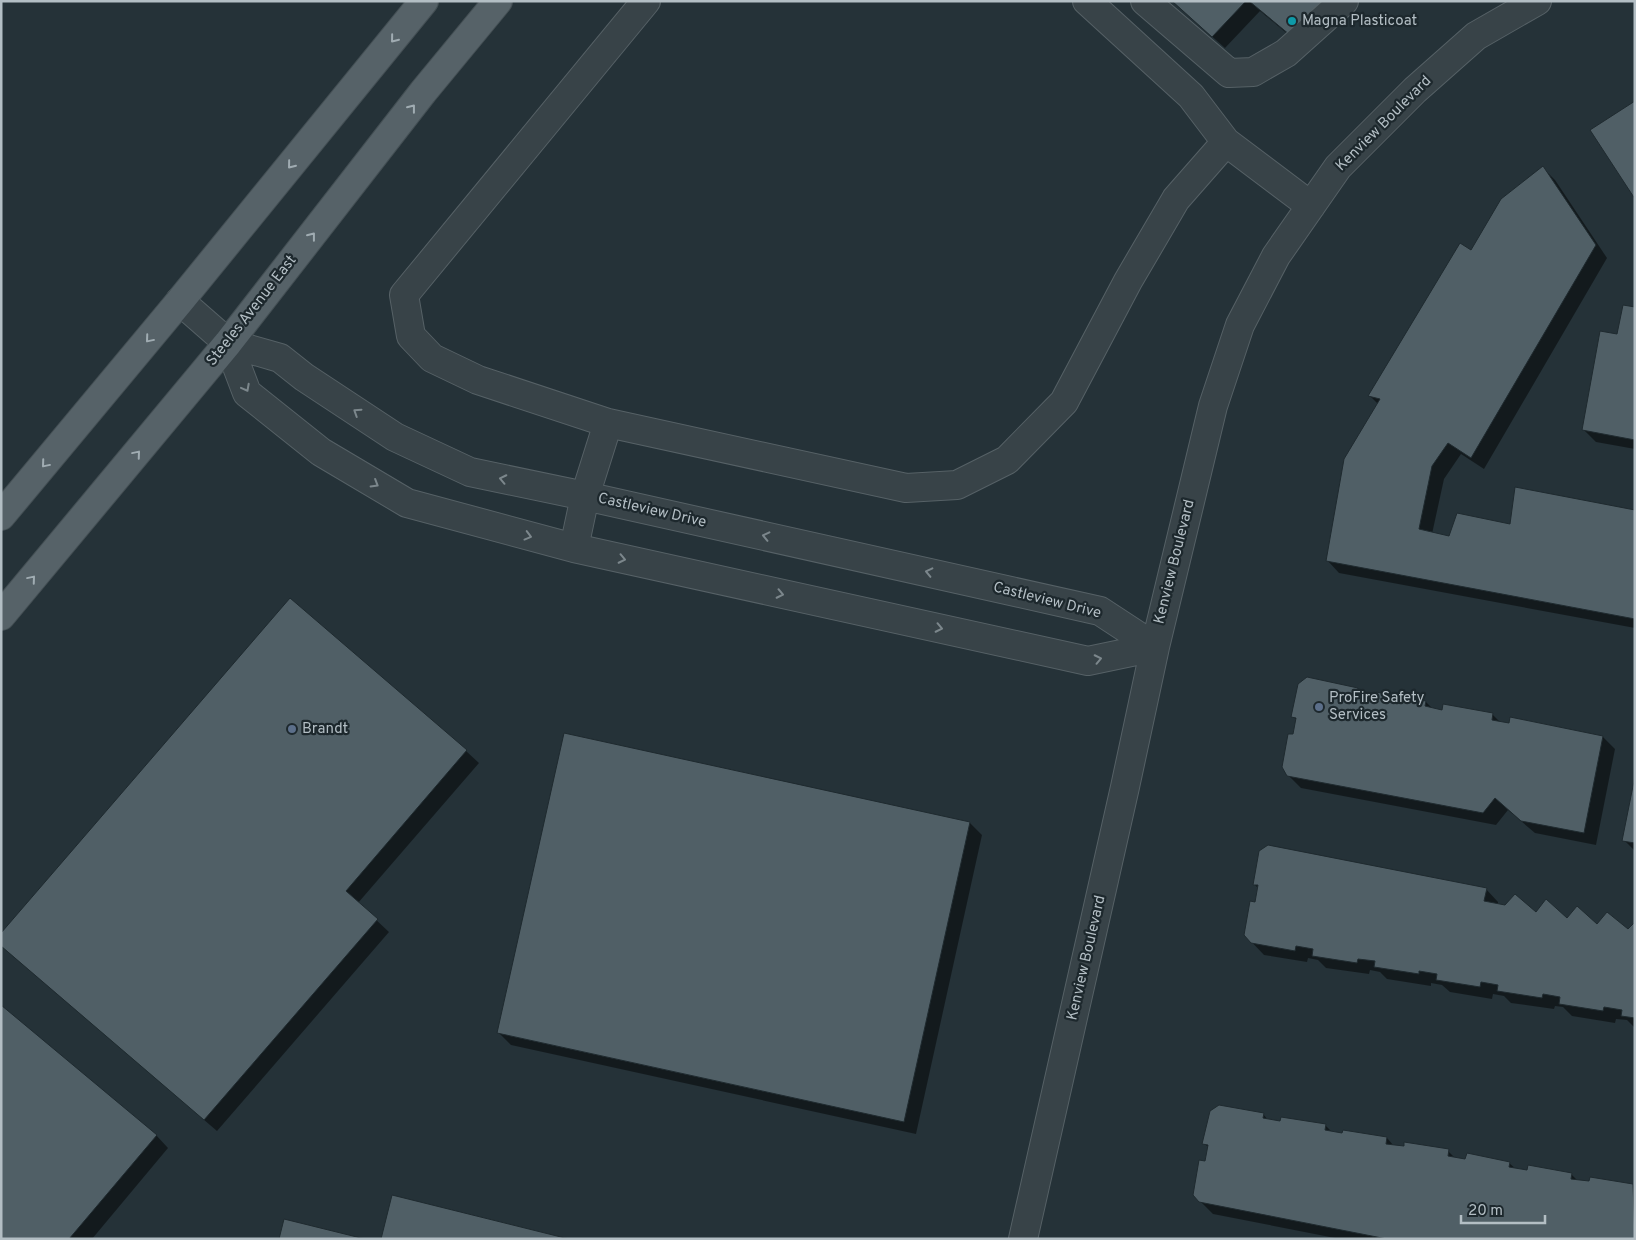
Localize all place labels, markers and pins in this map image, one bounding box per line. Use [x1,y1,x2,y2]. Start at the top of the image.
place label: Magna Plasticoat [1302,12,1417,31]
marker: Magna Plasticoat [1286,15,1298,27]
place label: ProFire Safety Services [1329,689,1424,725]
marker: ProFire Safety Services [1313,701,1325,713]
place label: Brandt [302,720,348,739]
marker: Brandt [286,723,298,735]

